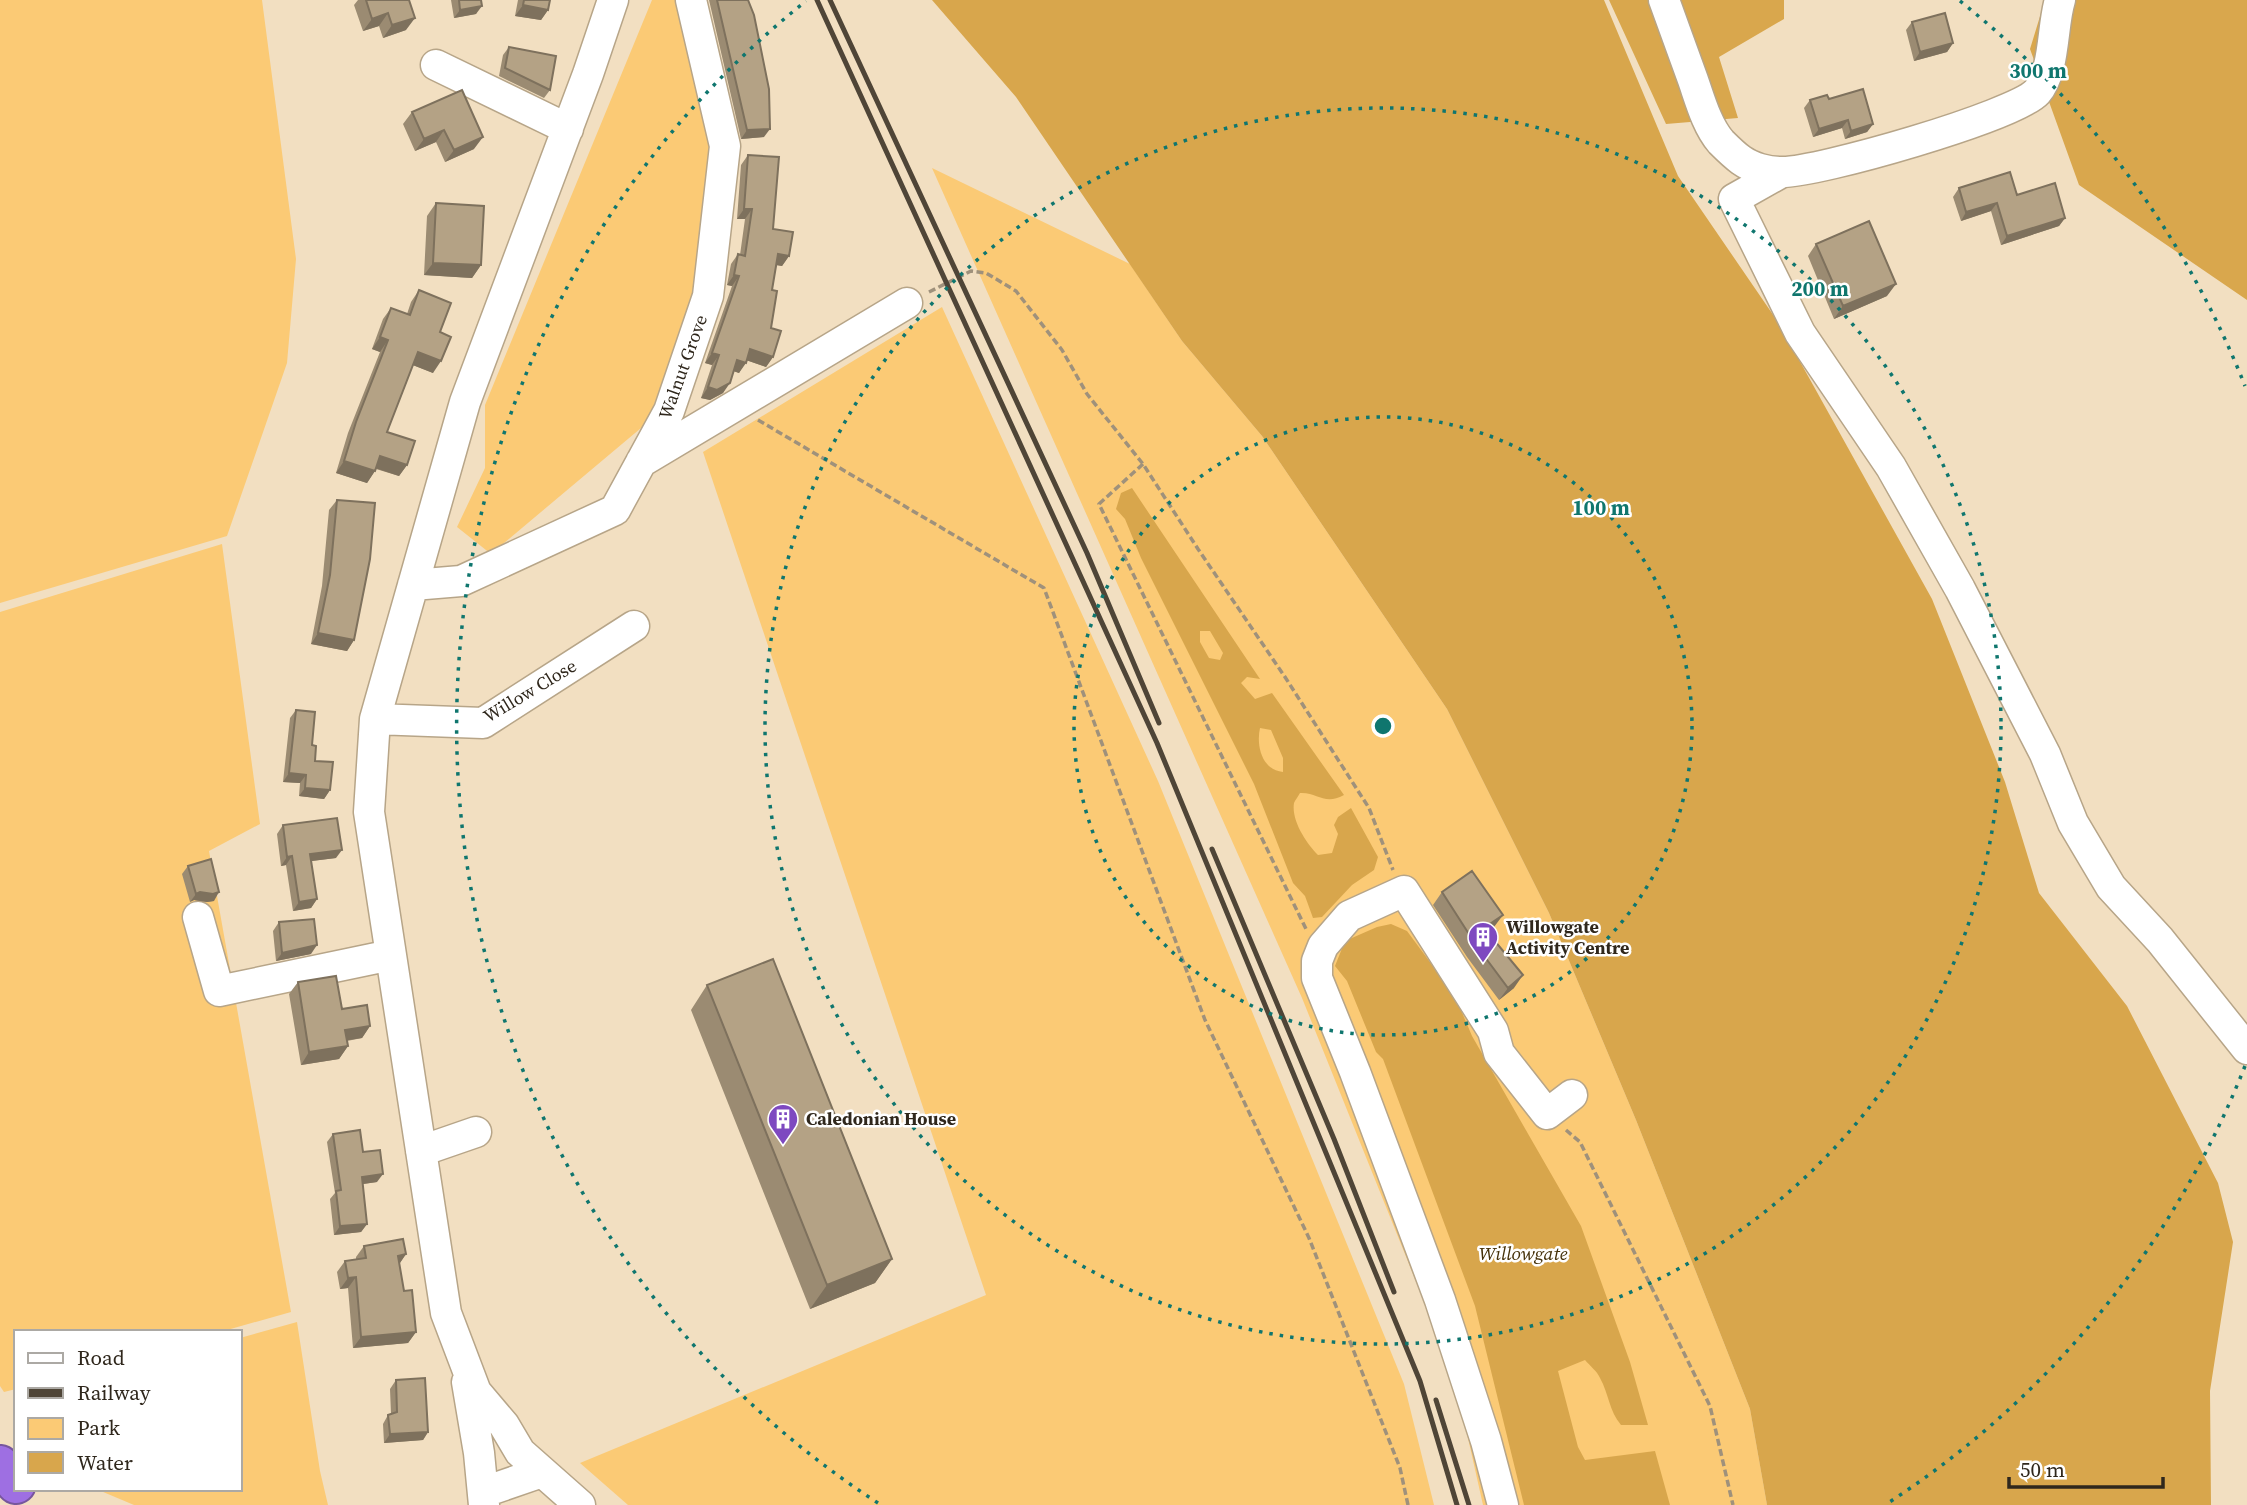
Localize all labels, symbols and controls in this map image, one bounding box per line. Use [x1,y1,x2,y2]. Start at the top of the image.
text: 300 m [2009,56,2067,85]
text: 200 m [1791,274,1849,303]
street label: Walnut Grove [652,311,713,423]
text: 100 m [1572,493,1630,522]
street label: Willow Close [479,653,581,728]
centre of rings [1371,714,1395,738]
place label: Willowgate Activity Centre [1506,914,1630,960]
building icon: Willowgate Activity Centre [1466,920,1500,964]
building icon: Caledonian House [766,1102,800,1146]
place label: Caledonian House [806,1106,956,1131]
water label: Willowgate [1479,1240,1568,1266]
legend [14,1330,242,1491]
text: Road [77,1343,125,1372]
text: Railway [77,1378,151,1407]
text: Park [77,1413,121,1442]
scale bar [2009,1446,2163,1490]
text: Water [77,1448,133,1477]
text: 50 m [2020,1455,2065,1484]

